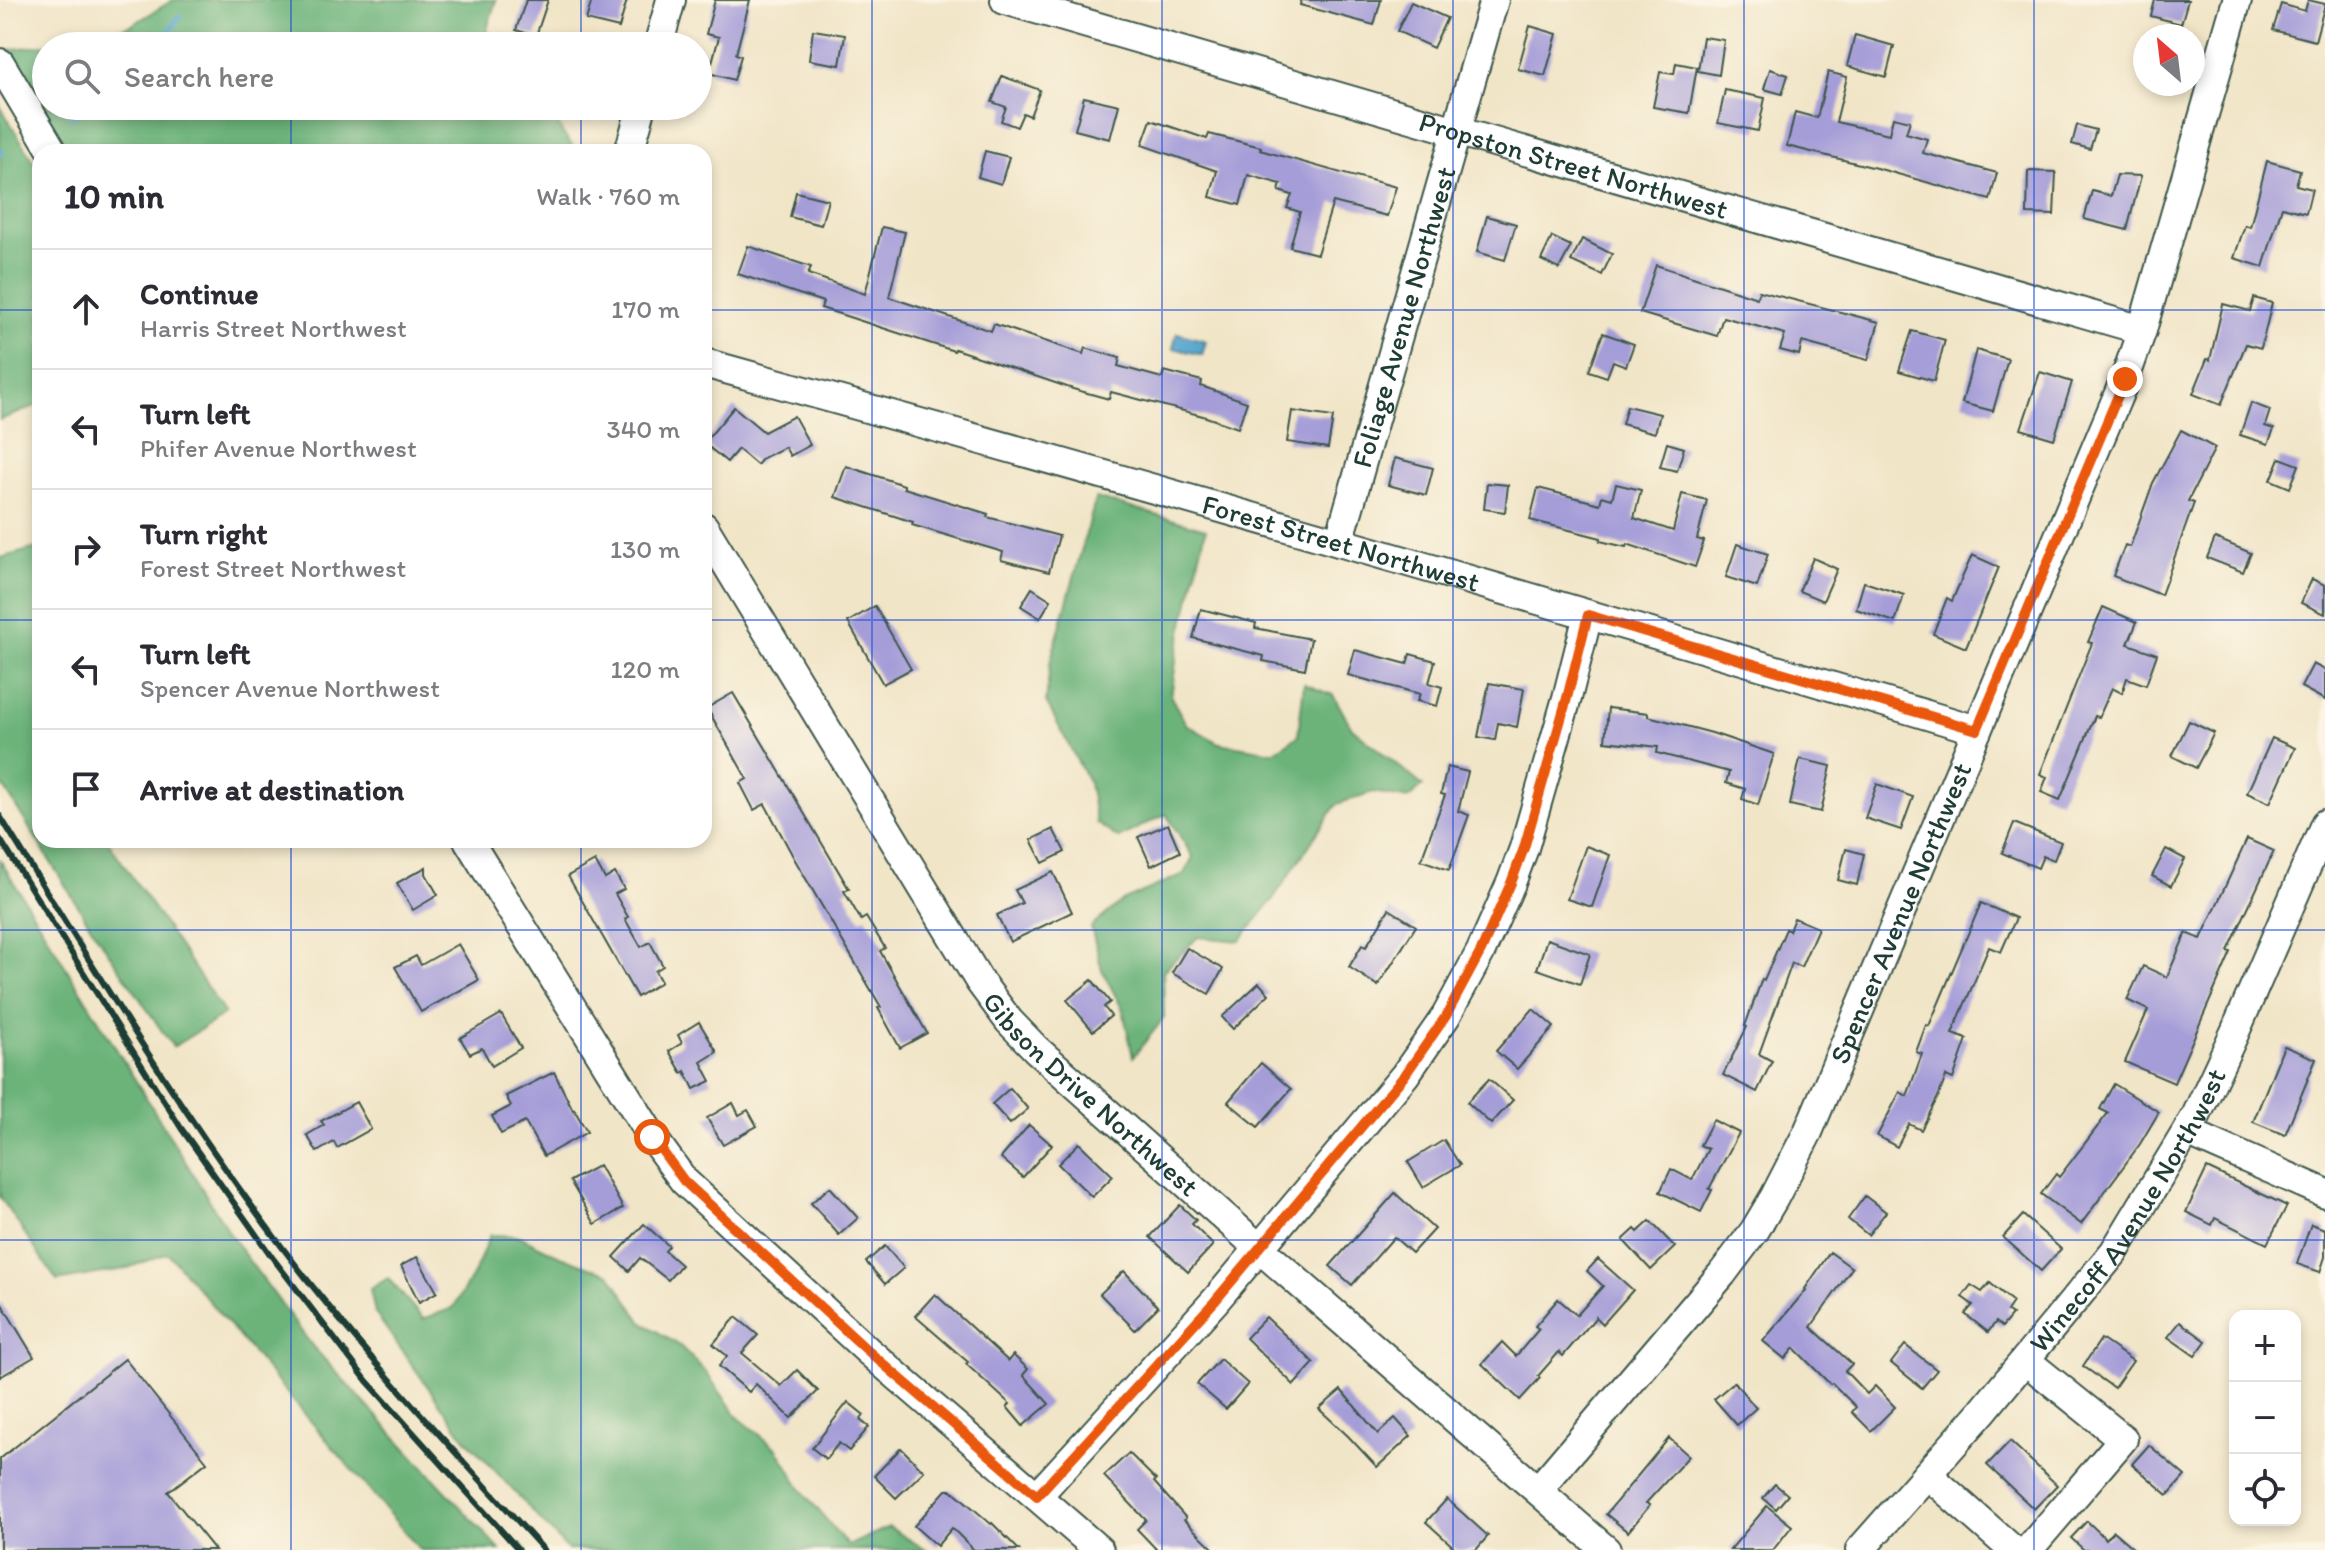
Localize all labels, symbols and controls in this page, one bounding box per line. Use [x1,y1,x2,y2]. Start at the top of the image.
north arrow [2133,24,2205,96]
search box [32,32,712,120]
icon: search [60,54,104,98]
text: Search here [124,58,274,95]
street label: Propston Street Northwest [1415,104,1732,226]
street label: Foliage Avenue Northwest [1344,163,1463,472]
text: 10 min [64,176,164,217]
text: Walk · 760 m [536,180,680,212]
text: Continue [140,275,259,312]
icon: ahead [64,287,108,331]
text: 170 m [611,293,680,325]
text: Harris Street Northwest [140,312,407,344]
route end [2107,361,2143,397]
text: Turn left [140,395,251,432]
icon: left [64,407,108,451]
text: 340 m [606,413,680,445]
text: Phifer Avenue Northwest [140,432,417,464]
street label: Forest Street Northwest [1199,487,1484,599]
text: Turn right [140,515,268,552]
icon: right [64,527,108,571]
text: 130 m [610,533,680,565]
text: Forest Street Northwest [140,552,406,584]
text: Turn left [140,635,251,672]
icon: left [64,647,108,691]
text: 120 m [611,653,680,685]
text: Spencer Avenue Northwest [140,672,440,704]
street label: Spencer Avenue Northwest [1822,757,1979,1068]
icon: arrive [64,767,108,811]
text: Arrive at destination [140,771,404,808]
street label: Gibson Drive Northwest [976,985,1206,1203]
street label: Winecoff Avenue Northwest [2022,1063,2233,1359]
route start [634,1119,670,1155]
map controls [2229,1310,2301,1526]
button: + [2229,1310,2301,1382]
button: − [2229,1382,2301,1454]
button: locate [2229,1454,2301,1526]

